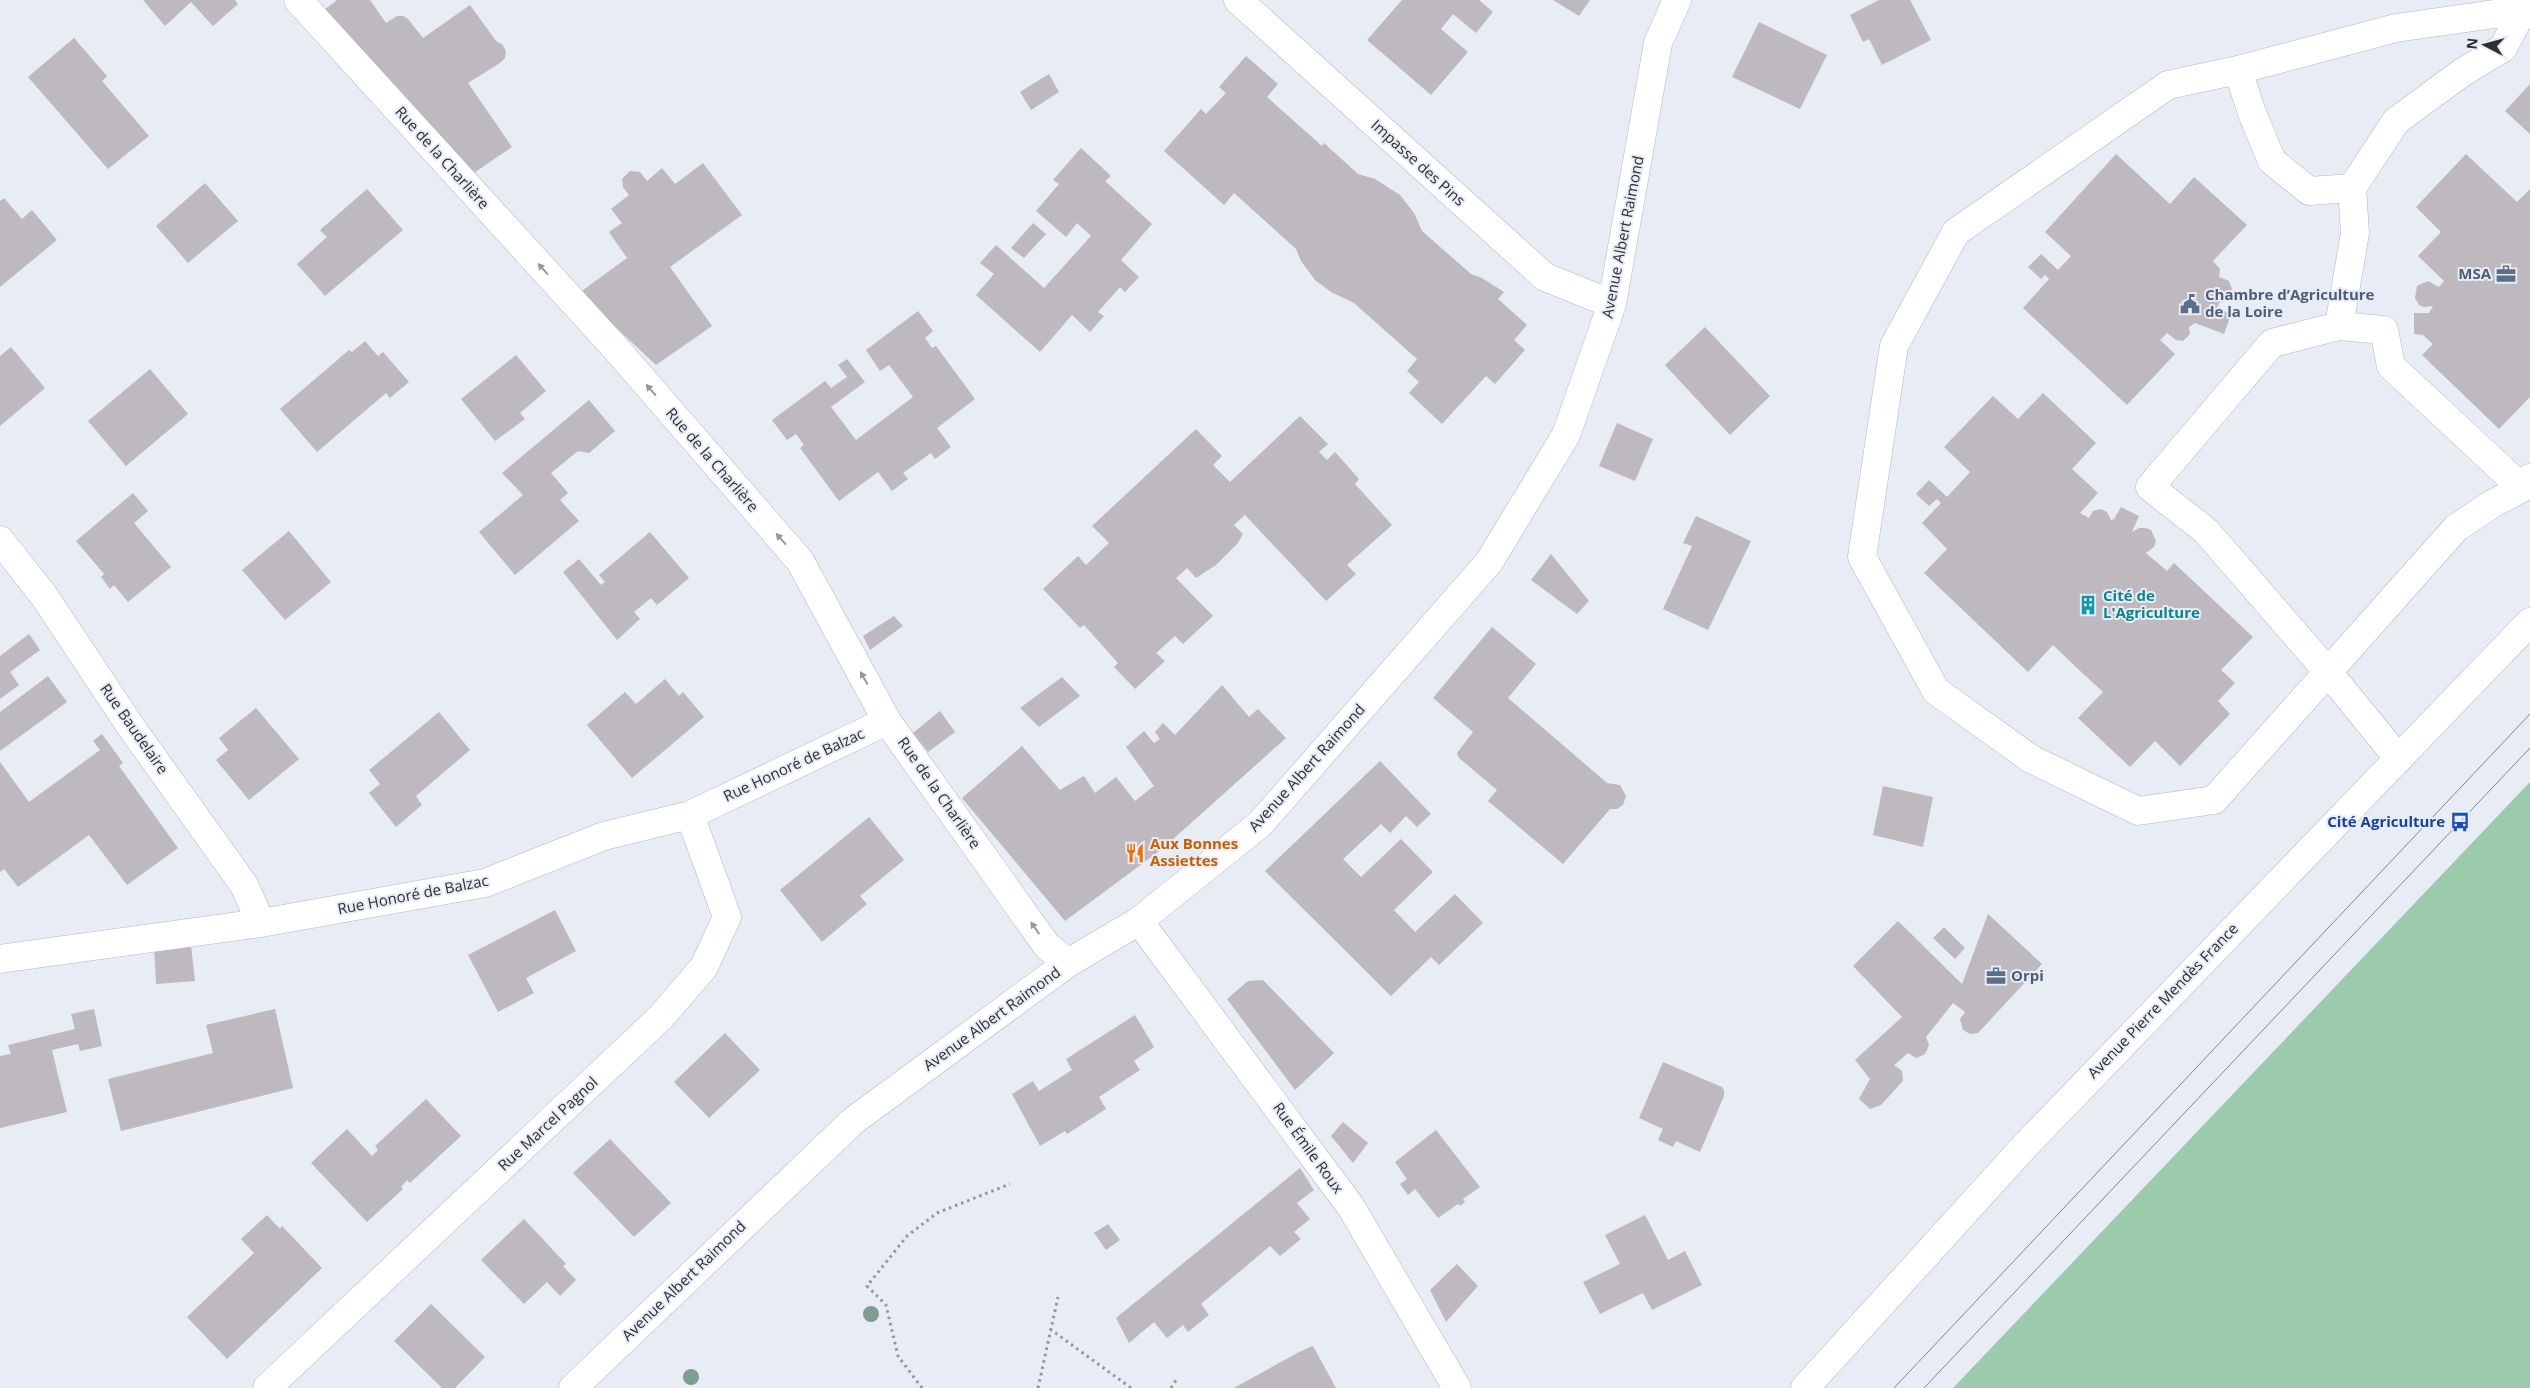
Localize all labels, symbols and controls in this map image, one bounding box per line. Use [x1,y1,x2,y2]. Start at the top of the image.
north arrow [2460,20,2510,70]
text: N [2462,37,2482,50]
street label: Rue de la Charlière [391,102,494,213]
street label: Impasse des Pins [1367,115,1470,210]
street label: Avenue Albert Raimond [1596,154,1648,320]
one-way arrow [537,263,549,275]
place label: MSA [2458,263,2492,283]
office icon: MSA [2495,263,2517,285]
place label: Chambre d’Agriculture de la Loire [2205,284,2375,321]
public building icon: Chambre d’Agriculture de la Loire [2179,293,2201,315]
one-way arrow [646,383,657,396]
street label: Rue de la Charlière [662,403,764,516]
one-way arrow [775,533,787,545]
place label: Cité de L'Agriculture [2103,585,2200,622]
building icon: Cité de L'Agriculture [2077,594,2099,616]
one-way arrow [860,671,868,685]
street label: Rue Baudelaire [96,679,173,778]
street label: Avenue Albert Raimond [1244,699,1369,835]
street label: Rue Honoré de Balzac [720,723,867,806]
street label: Rue de la Charlière [894,733,986,852]
place label: Cité Agriculture [2327,811,2445,831]
bus stop icon: Cité Agriculture [2449,811,2471,833]
place label: Aux Bonnes Assiettes [1150,833,1238,870]
restaurant icon: Aux Bonnes Assiettes [1124,842,1146,864]
street label: Rue Honoré de Balzac [336,870,490,918]
street label: Avenue Pierre Mendès France [2083,918,2242,1082]
one-way arrow [1030,921,1040,935]
street label: Avenue Albert Raimond [919,962,1064,1075]
office icon: Orpi [1985,965,2007,987]
place label: Orpi [2011,965,2044,985]
street label: Rue Marcel Pagnol [493,1072,602,1175]
street label: Rue Émile Roux [1269,1098,1349,1197]
street label: Avenue Albert Raimond [617,1216,750,1345]

